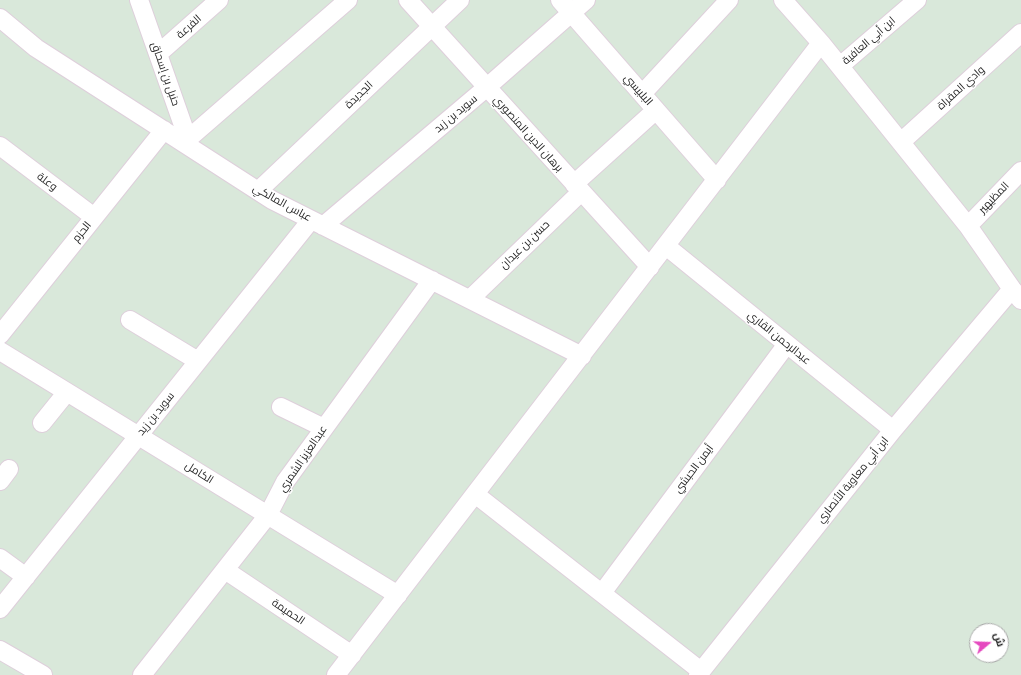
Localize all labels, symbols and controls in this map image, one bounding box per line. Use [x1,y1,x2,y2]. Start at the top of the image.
street label: الفرعة [174,12,204,42]
street label: ابن أبي العافية [840,14,898,68]
street label: حنبل بن إسحاق [148,40,182,108]
street label: وادي المقراة [934,63,988,113]
street label: البلبيسي [621,72,655,108]
street label: الجديدة [342,79,376,111]
street label: سويد بن زيد [432,92,480,136]
street label: برهان الدين المنصوري [490,93,566,175]
street label: وعلة [34,170,60,194]
street label: المظيهير [976,180,1012,216]
street label: عباس المالكي [250,181,314,225]
street label: حسن بن عيدان [497,218,553,272]
street label: الحزم [70,219,94,245]
street label: عبدالرحمن القاري [745,309,813,367]
street label: سويد بن زيد [135,390,177,438]
street label: عبدالعزيز الشمري [276,423,330,495]
street label: ابن أبي معاوية الأنصاري [814,434,892,526]
street label: أيمن الحبشي [672,442,716,496]
street label: الكامل [182,459,216,487]
street label: الحميمة [269,596,307,628]
north arrow [969,623,1009,663]
text: ش [990,630,1009,648]

